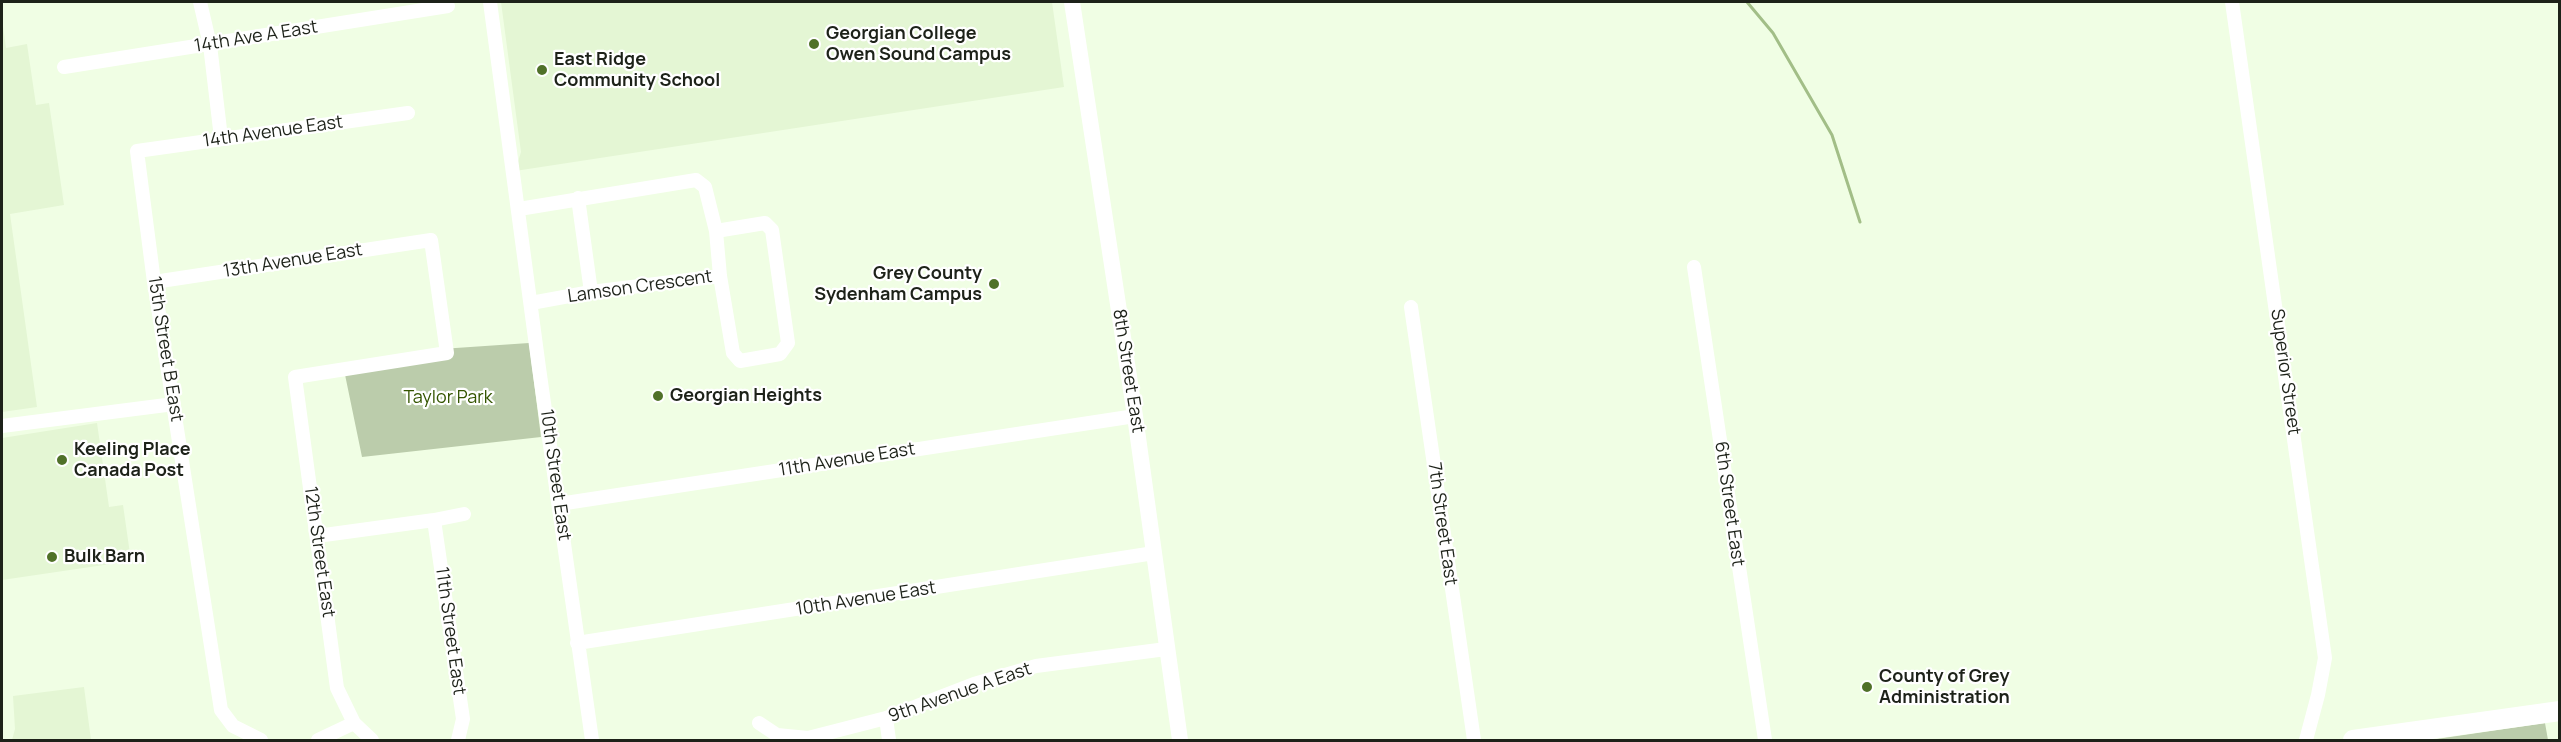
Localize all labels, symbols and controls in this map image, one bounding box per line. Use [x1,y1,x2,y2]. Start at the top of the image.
street label: 14th Ave A East [193,17,319,57]
place label: Georgian College Owen Sound Campus [826,23,1011,66]
marker: Georgian College Owen Sound Campus [807,37,821,51]
place label: East Ridge Community School [554,49,720,92]
marker: East Ridge Community School [535,63,549,77]
street label: 14th Avenue East [202,111,344,153]
street label: 13th Avenue East [222,239,364,283]
place label: Grey County Sydenham Campus [814,263,982,306]
street label: Lamson Crescent [566,266,714,308]
street label: 15th Street B East [143,275,187,423]
marker: Grey County Sydenham Campus [987,277,1001,291]
street label: 8th Street East [1108,307,1148,435]
street label: Superior Street [2265,307,2305,437]
place label: Georgian Heights [670,385,822,407]
park label: Taylor Park [403,387,493,409]
marker: Georgian Heights [651,389,665,403]
street label: 10th Street East [535,408,575,542]
place label: Keeling Place Canada Post [74,439,190,482]
street label: 11th Avenue East [777,439,917,481]
street label: 6th Street East [1710,440,1748,568]
marker: Keeling Place Canada Post [55,453,69,467]
street label: 7th Street East [1423,461,1461,587]
street label: 12th Street East [299,485,339,619]
place label: Bulk Barn [64,546,145,568]
marker: Bulk Barn [45,550,59,564]
street label: 11th Street East [430,566,470,696]
street label: 10th Avenue East [794,577,938,621]
street label: 9th Avenue A East [886,658,1034,728]
place label: County of Grey Administration [1879,666,2010,708]
marker: County of Grey Administration [1860,680,1874,694]

